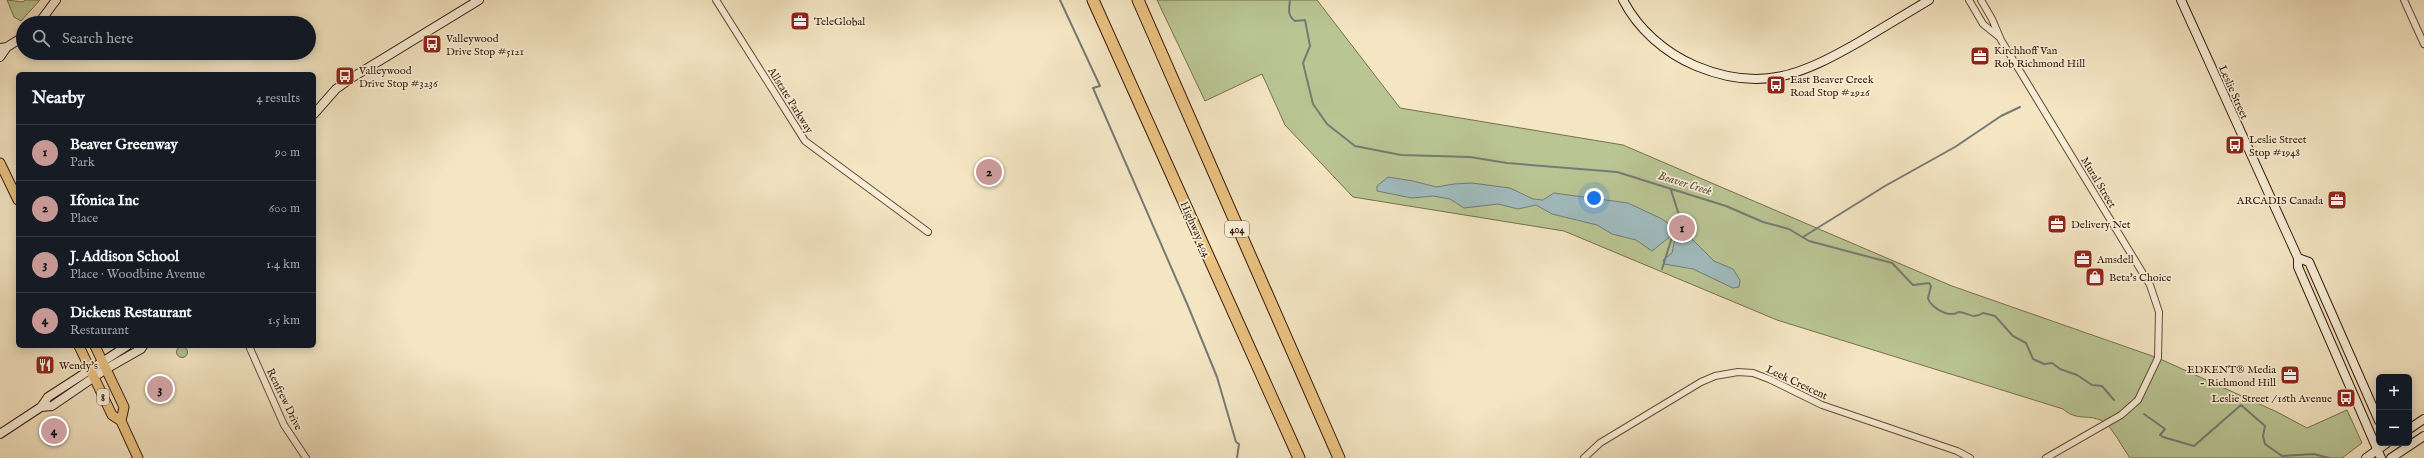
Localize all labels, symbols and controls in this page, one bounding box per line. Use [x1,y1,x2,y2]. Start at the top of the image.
office icon: TeleGlobal [789,10,811,32]
place label: TeleGlobal [814,15,865,29]
search box [16,16,316,60]
icon: search [30,27,52,49]
text: Search here [62,29,133,48]
place label: Valleywood Drive Stop #5121 [445,32,524,59]
bus stop icon: Valleywood Drive Stop #5121 [421,33,443,55]
place label: Kirchhoff Van Rob Richmond Hill [1994,44,2085,71]
office icon: Kirchhoff Van Rob Richmond Hill [1969,45,1991,67]
street label: Leslie Street [2215,63,2251,122]
place label: Valleywood Drive Stop #3236 [358,64,438,91]
street label: Allstate Parkway [764,64,816,137]
bus stop icon: Valleywood Drive Stop #3236 [334,65,356,87]
place label: East Beaver Creek Road Stop #2926 [1790,73,1874,100]
bus stop icon: East Beaver Creek Road Stop #2926 [1765,74,1787,96]
text: Nearby [32,88,85,109]
text: 4 results [256,90,300,107]
place label: Leslie Street Stop #1948 [2249,133,2307,160]
bus stop icon: Leslie Street Stop #1948 [2224,134,2246,156]
text: Beaver Greenway [70,135,178,154]
text: 1 [43,144,47,161]
text: 90 m [275,144,300,161]
text: Park [70,154,95,171]
street label: Mural Street [2077,154,2119,211]
pin: 2 [976,157,1002,187]
water label: Beaver Creek [1656,168,1714,199]
your location [1584,188,1604,208]
office icon: ARCADIS Canada [2326,189,2348,211]
text: Ifonica Inc [70,191,139,210]
place label: ARCADIS Canada [2236,194,2323,208]
street label: Highway 404 [1177,199,1214,260]
text: 2 [42,200,48,217]
text: 600 m [269,200,300,217]
text: Place [70,210,98,227]
pin: 1 [1669,213,1695,243]
office icon: Delivery Net [2046,213,2068,235]
place label: Delivery Net [2071,218,2131,232]
road number: 404 [1225,221,1249,237]
text: J. Addison School [70,247,179,266]
office icon: Amsdell [2072,248,2094,270]
place label: Amsdell [2096,253,2134,267]
text: 3 [43,256,47,273]
text: 1.4 km [266,256,300,273]
text: Place · Woodbine Avenue [70,266,205,283]
shop icon: Beta's Choice [2084,266,2106,288]
place label: Beta's Choice [2109,271,2171,285]
text: Dickens Restaurant [70,303,192,322]
text: 4 [42,312,48,329]
text: 1.5 km [268,312,300,329]
text: Restaurant [70,322,129,339]
restaurant icon: Wendy's [34,354,56,376]
place label: Wendy's [59,359,98,373]
street label: Leek Crescent [1764,363,1830,403]
place label: EDKENT® Media - Richmond Hill [2187,363,2276,390]
office icon: EDKENT® Media - Richmond Hill [2279,364,2301,386]
street label: Renfrew Drive [263,366,305,433]
pin: 3 [147,374,173,404]
map controls [2376,374,2412,446]
button: + [2376,374,2412,410]
bus stop icon: Leslie Street / 16th Avenue [2335,387,2357,409]
road number: 8 [97,389,109,405]
place label: Leslie Street / 16th Avenue [2212,392,2332,406]
button: − [2376,410,2412,446]
pin: 4 [41,416,67,446]

